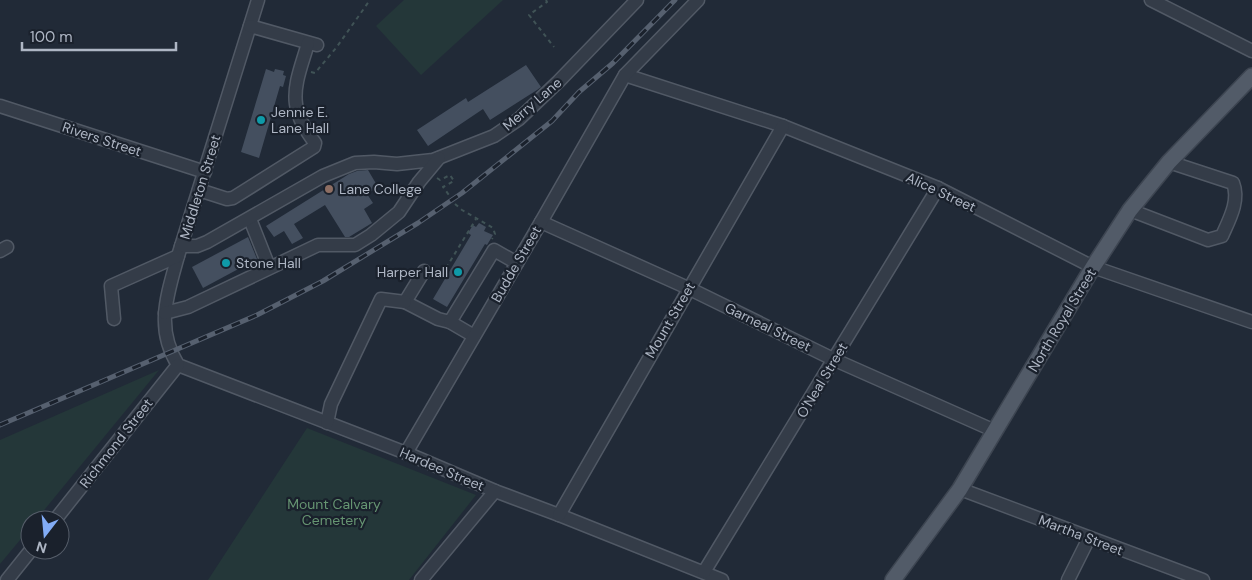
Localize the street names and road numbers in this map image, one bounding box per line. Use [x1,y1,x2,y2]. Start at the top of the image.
street label: Merry Lane [499,73,565,135]
street label: Rivers Street [60,118,144,160]
street label: Middleton Street [176,132,224,242]
street label: Alice Street [903,168,979,216]
street label: Budde Street [487,223,545,305]
street label: North Royal Street [1024,265,1100,375]
street label: Mount Street [641,279,699,361]
street label: Garneal Street [722,298,814,356]
street label: O'Neal Street [792,339,852,421]
street label: Richmond Street [75,395,157,491]
street label: Hardee Street [397,443,487,495]
street label: Martha Street [1036,511,1126,559]

